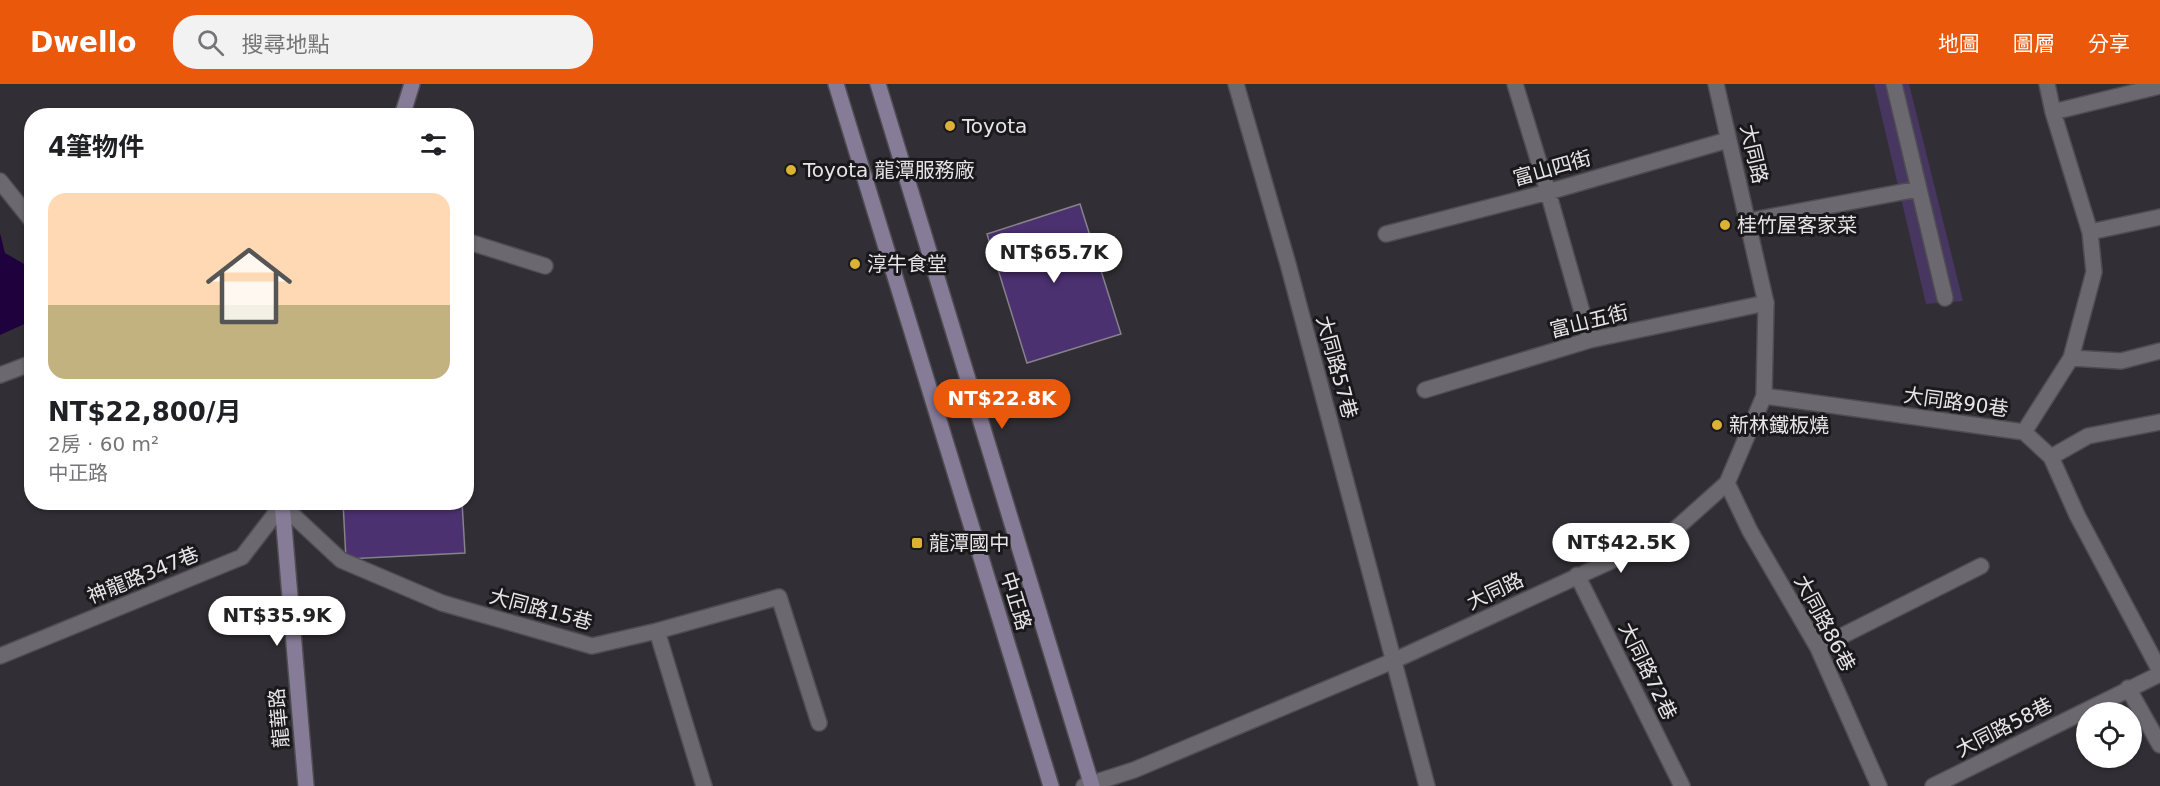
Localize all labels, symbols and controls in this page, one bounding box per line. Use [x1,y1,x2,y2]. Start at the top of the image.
search box [173,15,593,69]
text: Dwello [30,26,137,59]
icon: search [194,26,227,59]
text: 搜尋地點 [242,32,330,57]
text: 地圖 [1938,32,1980,56]
text: 圖層 [2013,32,2055,56]
text: 分享 [2088,32,2130,56]
place label: Toyota [961,114,1027,138]
marker: Toyota [943,119,957,133]
street label: 大同路 [1736,122,1772,186]
icon: filters [417,128,450,161]
text: 4筆物件 [48,132,144,162]
street label: 富山四街 [1510,145,1594,191]
place label: Toyota 龍潭服務廠 [802,158,975,182]
marker: Toyota 龍潭服務廠 [784,163,798,177]
place label: 桂竹屋客家菜 [1737,213,1857,237]
marker: 桂竹屋客家菜 [1718,218,1732,232]
icon: home [195,232,303,340]
pin: NT$65.7K [992,233,1116,284]
text: NT$65.7K [999,240,1109,264]
place label: 淳牛食堂 [867,252,947,276]
marker: 淳牛食堂 [848,257,862,271]
street label: 富山五街 [1547,300,1631,342]
street label: 大同路57巷 [1312,313,1362,421]
pin: NT$22.8K [940,379,1064,430]
street label: 大同路90巷 [1902,383,2010,421]
text: NT$22.8K [947,386,1057,410]
text: NT$22,800/月 [48,397,241,427]
place label: 新林鐵板燒 [1729,413,1829,437]
marker: 新林鐵板燒 [1710,418,1724,432]
text: 2房 · 60 m² [48,432,159,456]
text: 中正路 [48,461,108,485]
pin: NT$42.5K [1559,523,1683,574]
text: NT$42.5K [1566,530,1676,554]
place label: 龍潭國中 [929,531,1009,555]
marker: 龍潭國中 [910,536,924,550]
street label: 神龍路347巷 [84,542,202,608]
street label: 大同路 [1463,567,1527,615]
street label: 中正路 [996,569,1036,633]
street label: 大同路86巷 [1790,571,1860,675]
street label: 大同路15巷 [487,584,595,634]
pin: NT$35.9K [215,596,339,647]
text: NT$35.9K [222,603,332,627]
street label: 大同路72巷 [1614,618,1682,724]
street label: 龍華路 [264,687,294,749]
street label: 大同路58巷 [1952,692,2056,762]
map controls [2076,702,2142,768]
button: locate [2076,702,2142,768]

